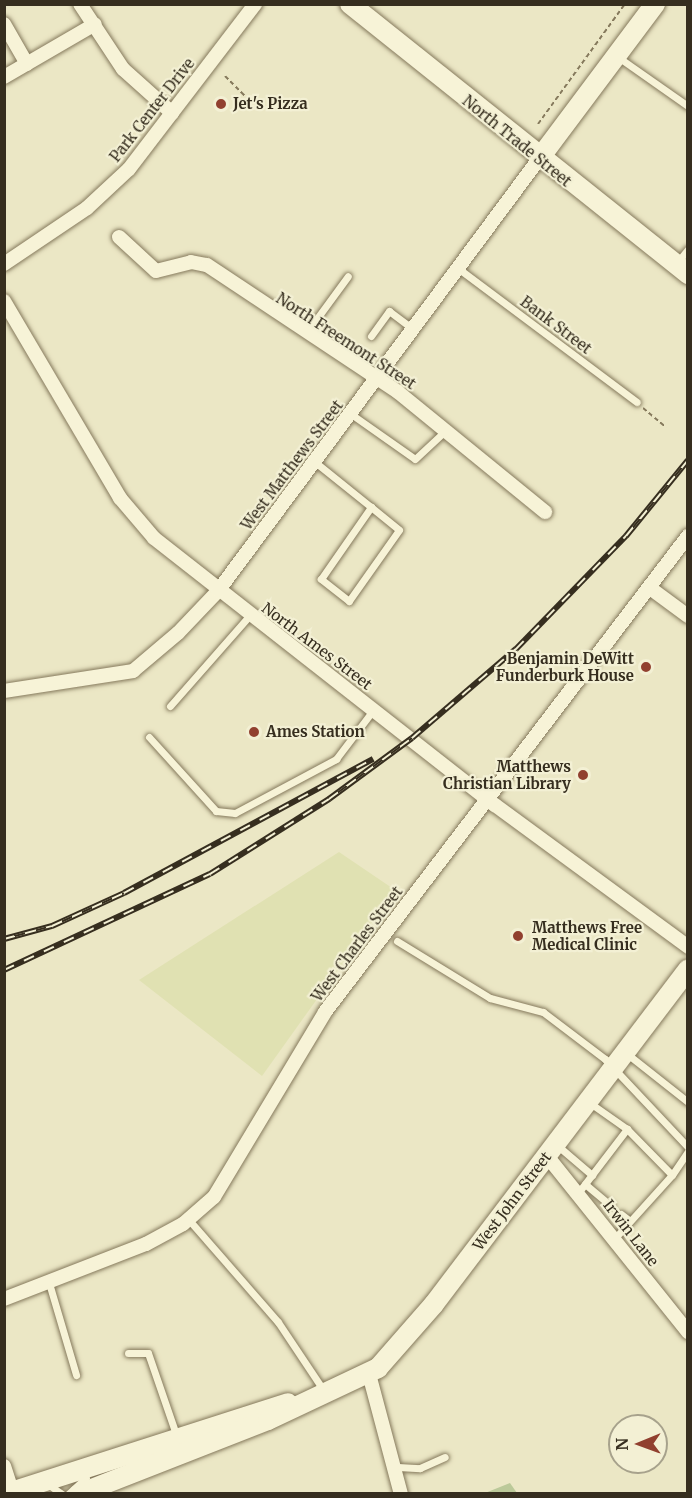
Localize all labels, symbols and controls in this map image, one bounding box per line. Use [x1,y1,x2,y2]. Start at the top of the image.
street label: Park Center Drive [106,55,198,165]
street label: North Trade Street [459,92,575,190]
place label: Jet's Pizza [233,95,308,113]
marker: Jet's Pizza [214,97,228,111]
street label: North Freemont Street [273,289,419,393]
street label: Bank Street [517,292,595,358]
street label: West Matthews Street [237,397,347,533]
street label: North Ames Street [258,599,376,693]
place label: Benjamin DeWitt Funderburk House [496,649,634,684]
marker: Benjamin DeWitt Funderburk House [639,660,653,674]
place label: Ames Station [266,723,365,741]
marker: Ames Station [247,725,261,739]
place label: Matthews Christian Library [443,757,571,792]
marker: Matthews Christian Library [576,768,590,782]
street label: West Charles Street [308,883,406,1005]
place label: Matthews Free Medical Clinic [532,918,642,953]
marker: Matthews Free Medical Clinic [509,927,527,945]
street label: West John Street [469,1148,555,1254]
street label: Irwin Lane [600,1196,662,1270]
north arrow [608,1414,668,1474]
text: N [612,1438,632,1451]

